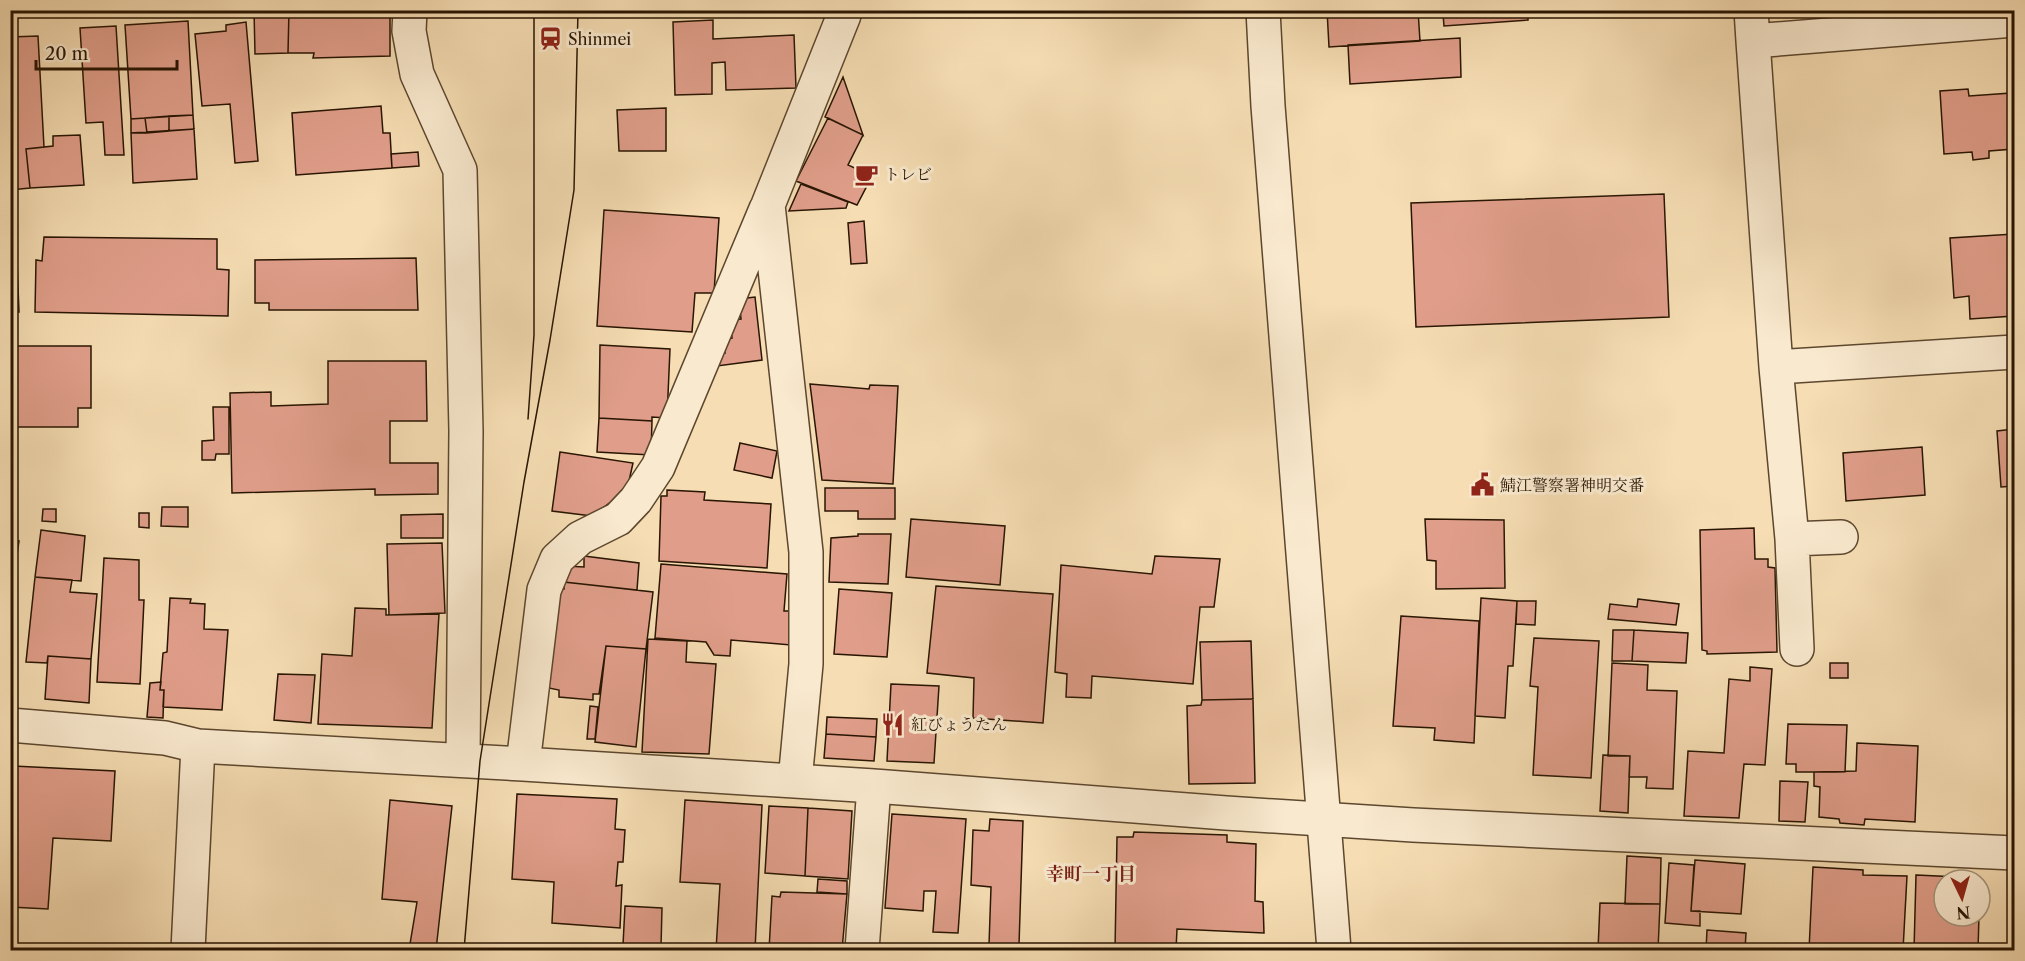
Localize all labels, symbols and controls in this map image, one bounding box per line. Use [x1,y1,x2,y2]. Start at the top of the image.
station icon: Shinmei [537,26,563,52]
place label: Shinmei [568,29,631,49]
scale bar [36,33,177,71]
text: 20 m [45,43,89,65]
cafe icon: トレビ [853,161,879,187]
place label: トレビ [884,164,932,184]
public building icon: 鯖江警察署神明交番 [1469,472,1495,498]
place label: 鯖江警察署神明交番 [1500,475,1644,495]
restaurant icon: 紅びょうたん [880,711,906,737]
place label: 紅びょうたん [911,714,1007,734]
district label: 幸町一丁目 [1046,863,1136,885]
north arrow [1932,868,1992,928]
text: N [1955,902,1971,924]

